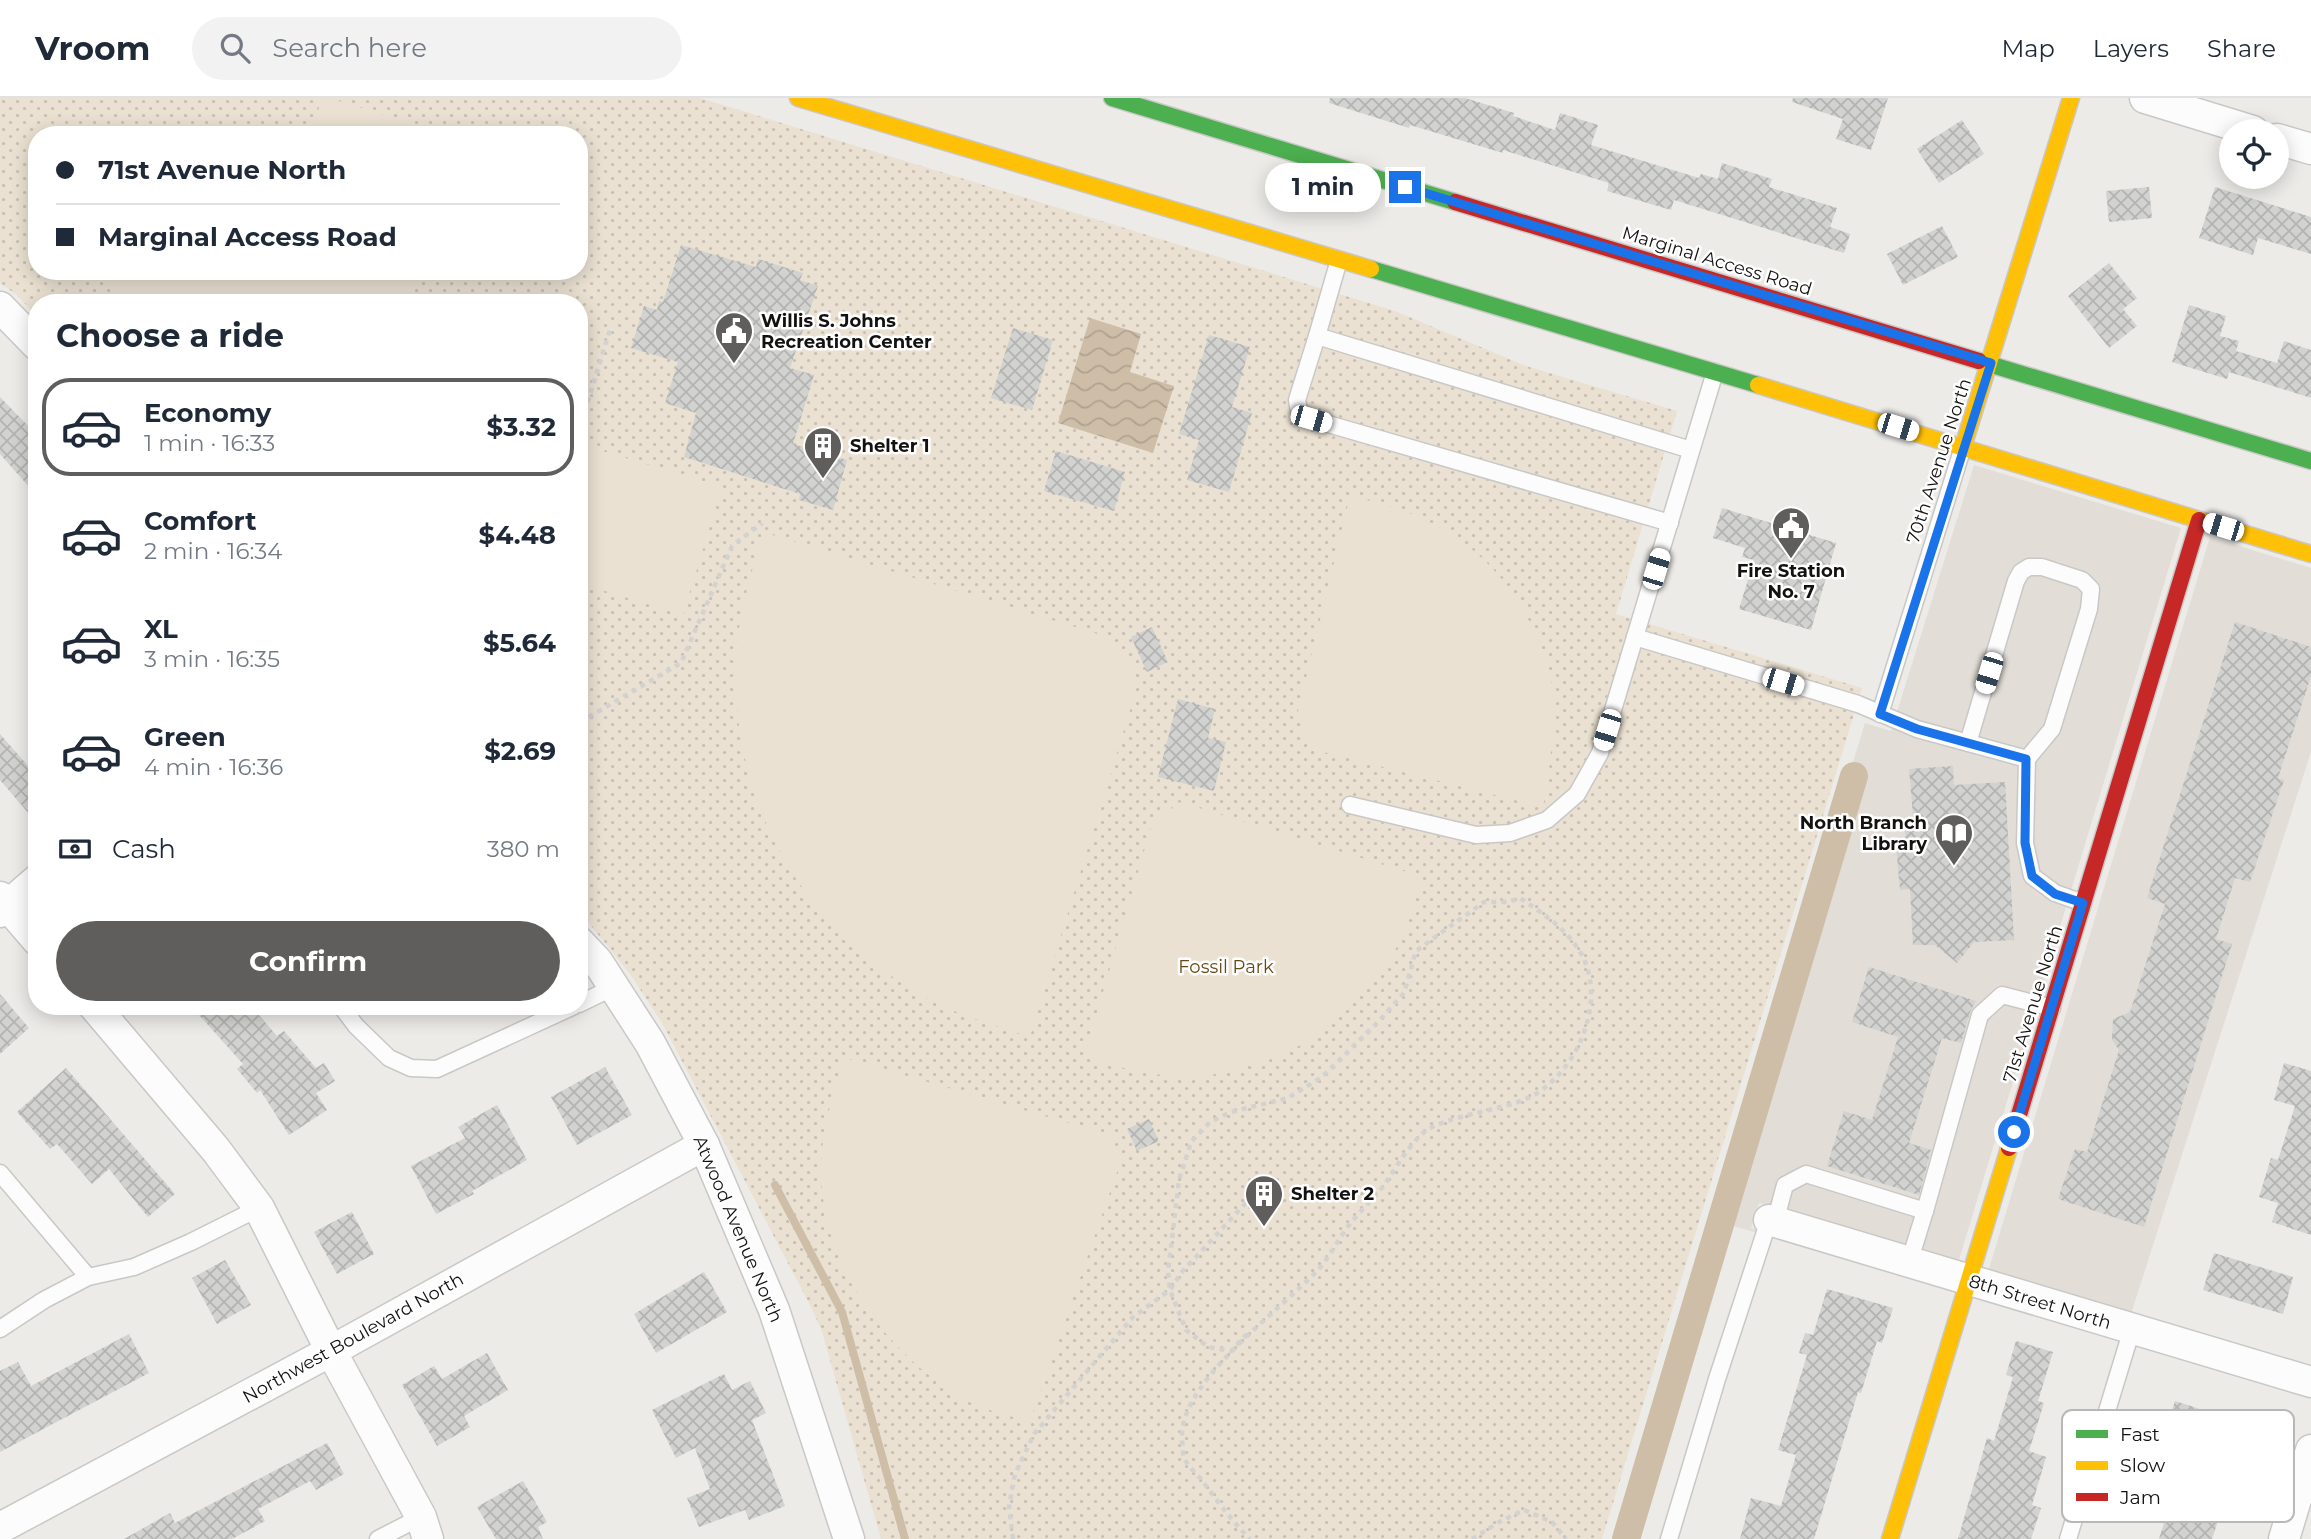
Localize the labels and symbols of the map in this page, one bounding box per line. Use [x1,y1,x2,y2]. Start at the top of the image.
callout: 1 min [1265,162,1380,212]
route end [1389,171,1421,203]
street label: Marginal Access Road [1619,222,1815,300]
public building icon: Willis S. Johns Recreation Center [713,310,755,365]
place label: Willis S. Johns Recreation Center [761,310,932,353]
street label: 70th Avenue North [1902,376,1976,546]
car [1288,403,1335,435]
car [1875,411,1922,443]
building icon: Shelter 1 [802,425,844,480]
place label: Shelter 1 [850,435,930,457]
public building icon: Fire Station No. 7 [1770,505,1812,560]
car [2200,511,2247,543]
car [1640,546,1673,592]
place label: Fire Station No. 7 [1737,560,1845,603]
car [1973,650,2006,696]
car [1760,666,1807,698]
car [1591,707,1624,753]
place label: North Branch Library [1800,812,1927,855]
library icon: North Branch Library [1933,812,1975,867]
street label: 71st Avenue North [1999,923,2067,1085]
park label: Fossil Park [1178,956,1274,978]
route start [1998,1116,2030,1148]
street label: Atwood Avenue North [689,1132,787,1326]
building icon: Shelter 2 [1243,1173,1285,1228]
place label: Shelter 2 [1291,1183,1375,1205]
street label: Northwest Boulevard North [239,1268,467,1408]
street label: 8th Street North [1966,1270,2114,1334]
legend [2062,1410,2294,1522]
text: Fast [2120,1423,2160,1446]
text: Slow [2120,1454,2165,1477]
text: Jam [2119,1486,2161,1509]

